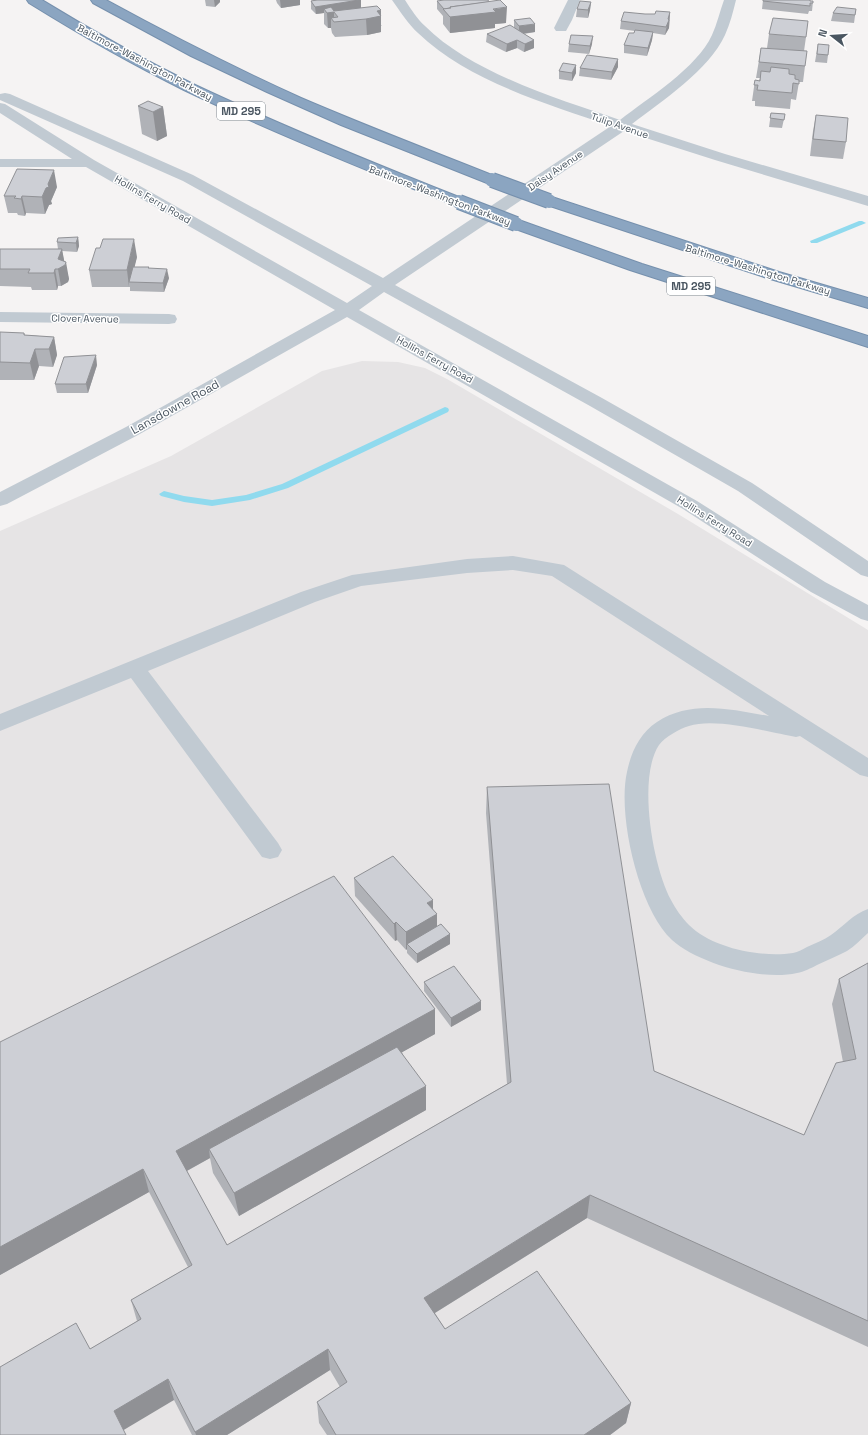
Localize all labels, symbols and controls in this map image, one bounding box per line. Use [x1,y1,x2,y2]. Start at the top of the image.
north arrow [812,16,852,56]
street label: Baltimore-Washington Parkway [75,21,215,104]
text: N [815,28,830,39]
road number: MD 295 [217,102,265,120]
street label: Tulip Avenue [589,110,651,141]
street label: Daisy Avenue [525,147,585,194]
street label: Baltimore-Washington Parkway [367,162,513,229]
street label: Hollins Ferry Road [112,172,193,227]
street label: Baltimore-Washington Parkway [684,241,832,298]
road number: MD 295 [667,277,715,295]
street label: Clover Avenue [51,311,119,326]
street label: Hollins Ferry Road [394,333,476,386]
street label: Lansdowne Road [128,376,222,438]
street label: Hollins Ferry Road [675,493,755,550]

